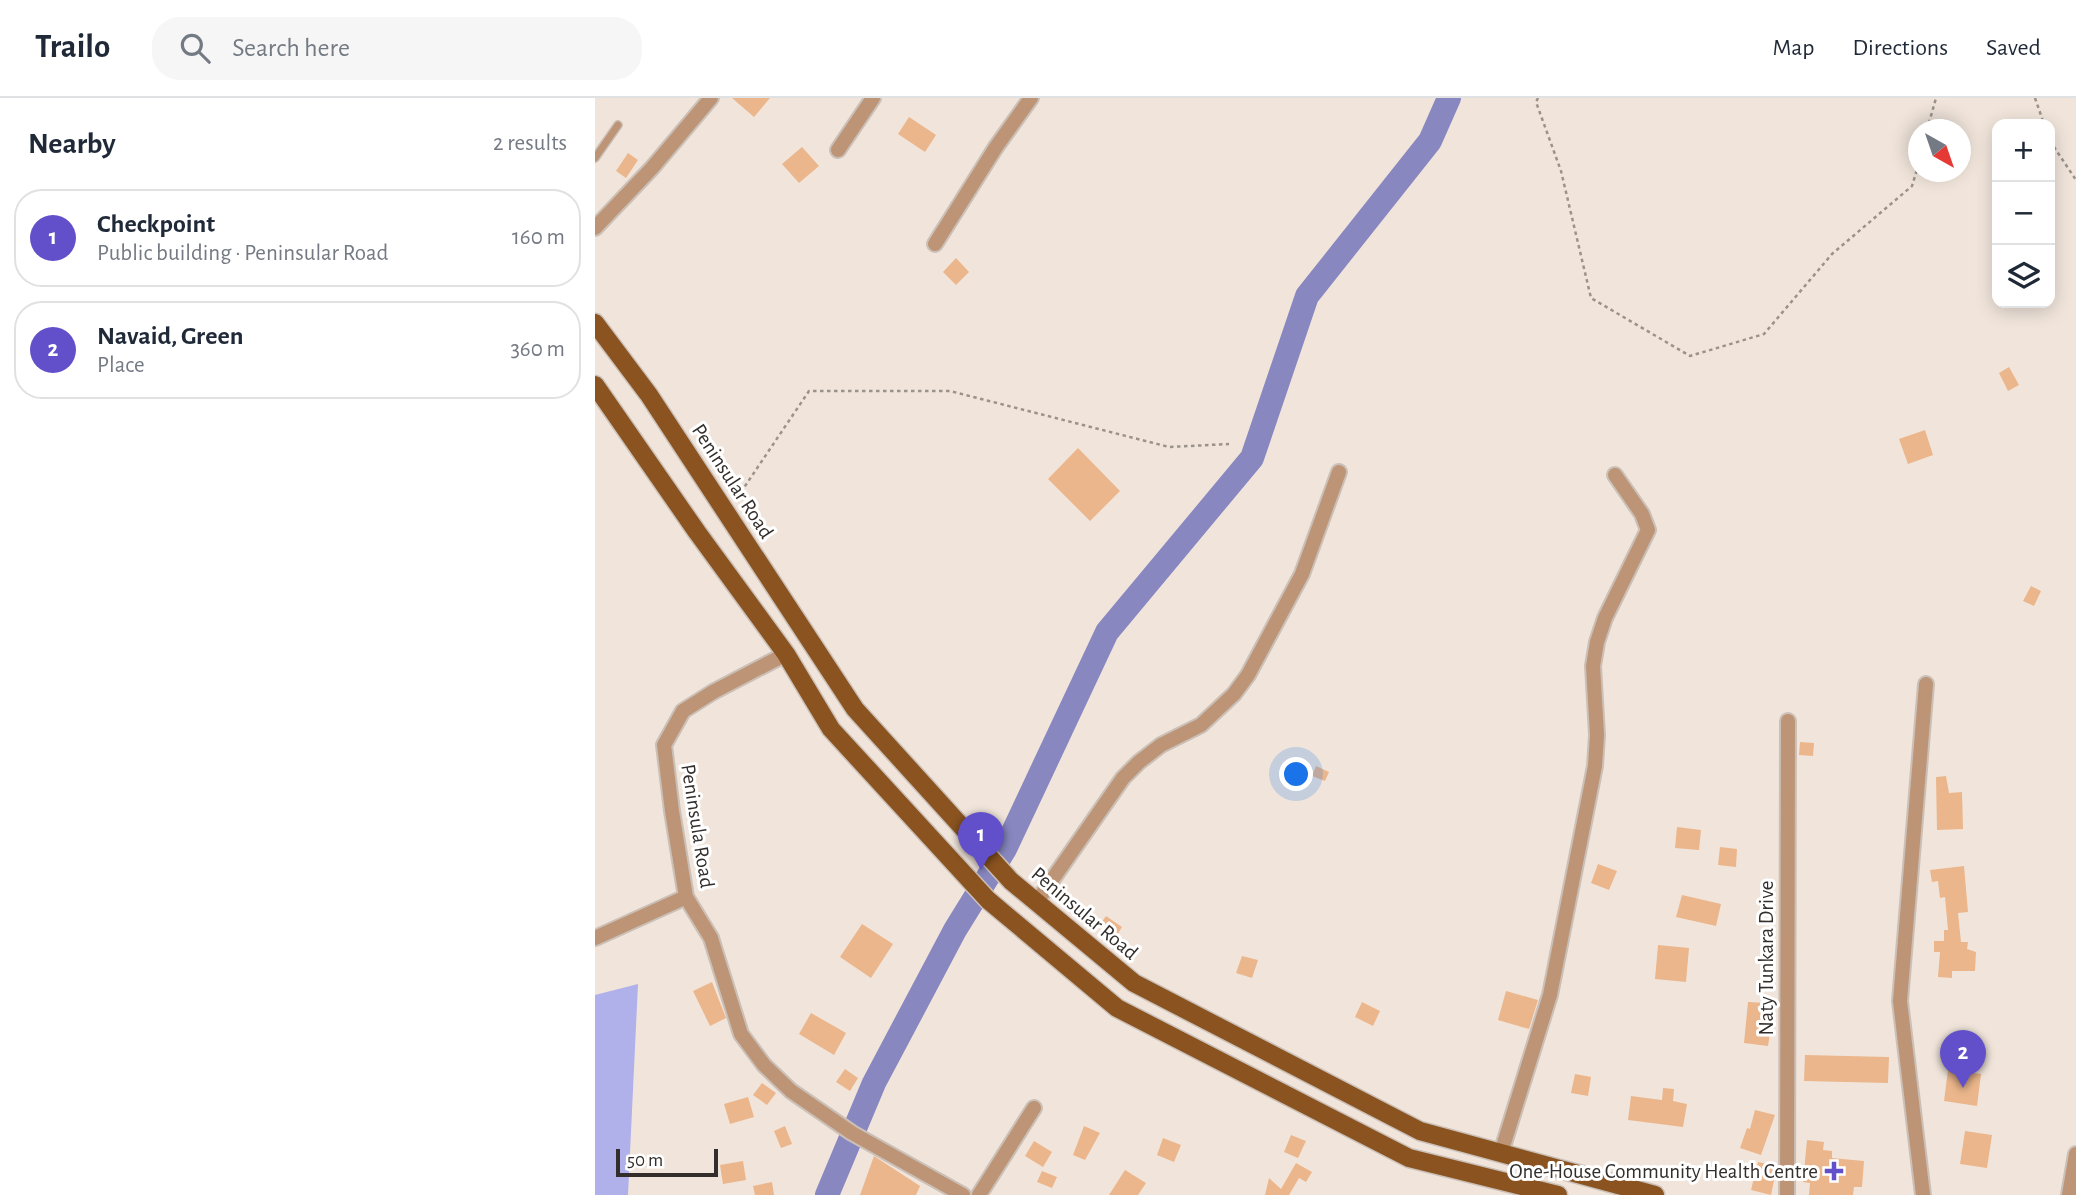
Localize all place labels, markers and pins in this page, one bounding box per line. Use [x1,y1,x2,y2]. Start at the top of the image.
pin: 1 [958,812,1004,870]
pin: 2 [1940,1030,1986,1088]
place label: One-House Community Health Centre [1509,1161,1818,1182]
marker: One-House Community Health Centre [1824,1161,1844,1181]

